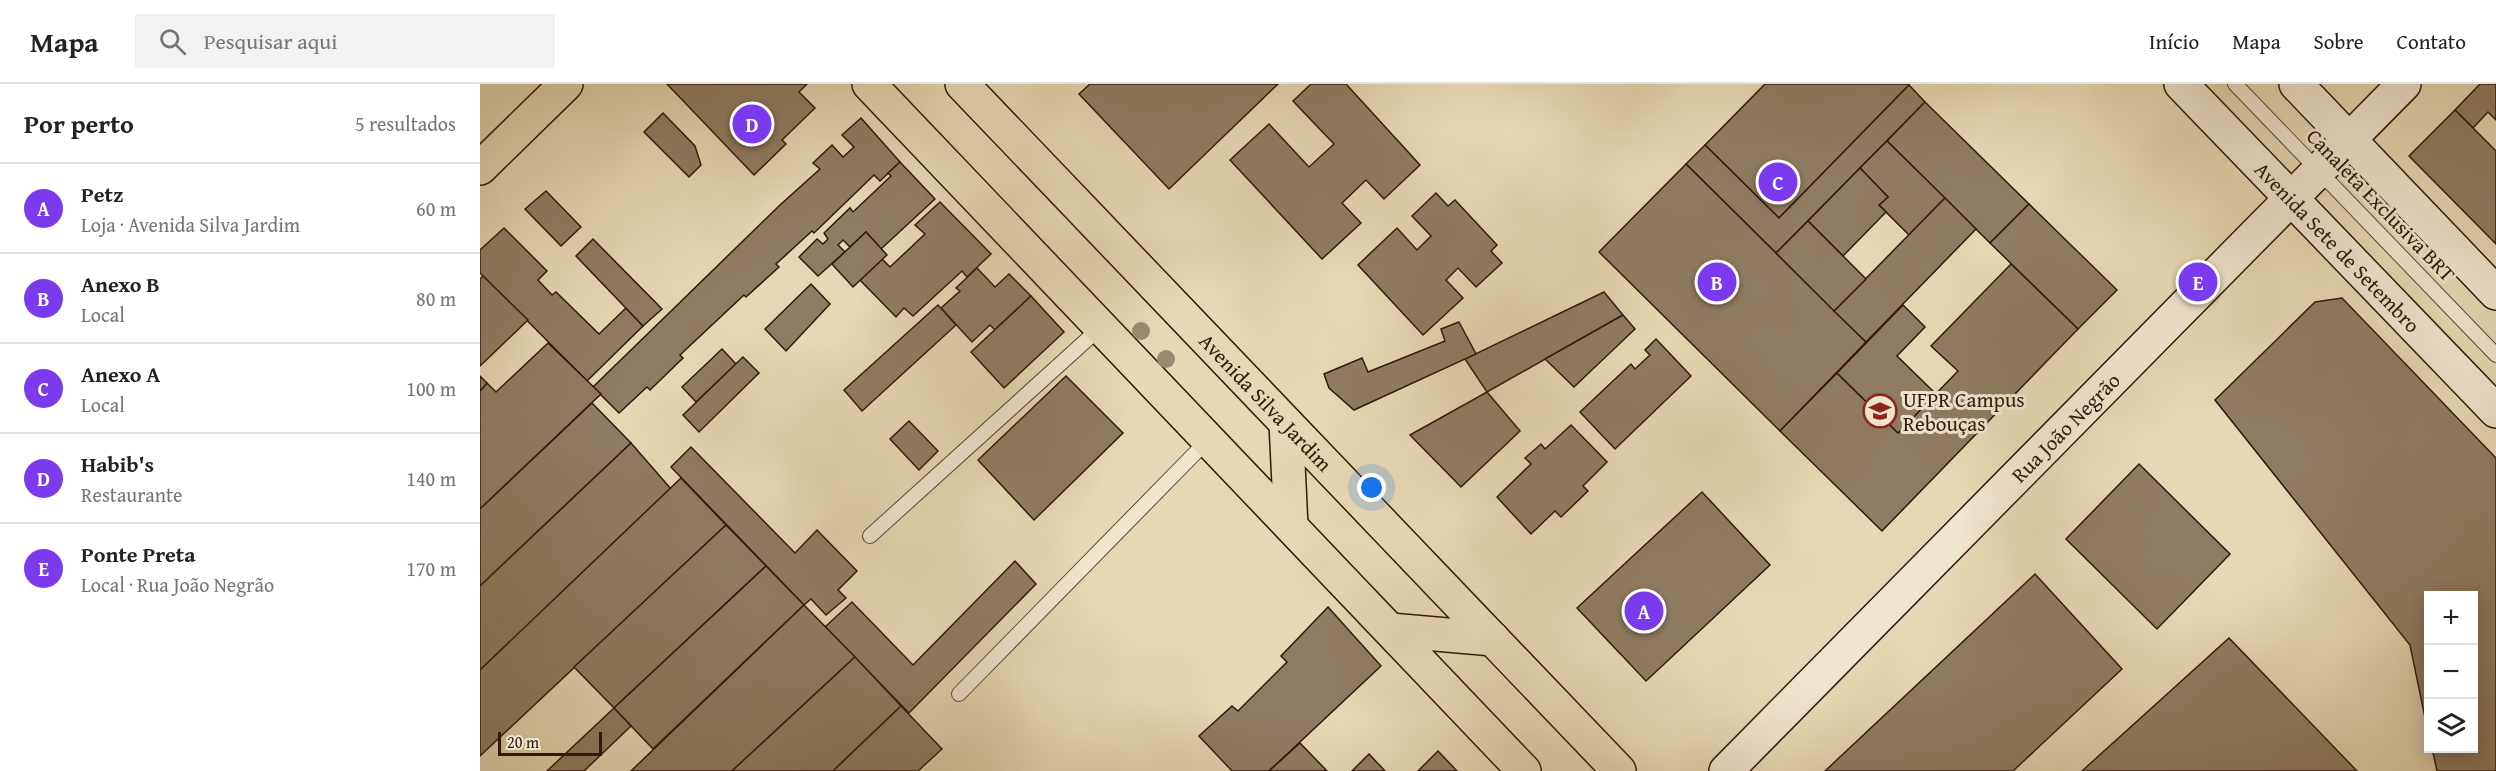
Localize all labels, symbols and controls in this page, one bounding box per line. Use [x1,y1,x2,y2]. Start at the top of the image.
search box [135,14,555,68]
text: Mapa [30,21,99,62]
icon: search [156,25,189,58]
text: Pesquisar aqui [204,25,337,57]
text: Início [2149,26,2199,57]
text: Mapa [2232,26,2281,57]
text: Sobre [2314,26,2364,57]
text: Contato [2397,26,2466,57]
pin: D [732,102,772,147]
text: Por perto [24,104,134,143]
text: 5 resultados [355,109,456,138]
street label: Canaleta Exclusiva BRT [2300,121,2463,289]
street label: Avenida Sete de Setembro [2248,154,2428,339]
pin: C [1758,160,1798,204]
text: Petz [81,178,123,210]
text: A [37,194,50,223]
text: 60 m [416,194,456,223]
text: Loja · Avenida Silva Jardim [81,210,300,239]
pin: B [1698,260,1736,304]
pin: E [2178,260,2218,304]
text: Anexo B [81,268,160,300]
text: B [37,284,50,313]
text: 80 m [416,284,456,313]
text: Local [81,300,125,329]
street label: Avenida Silva Jardim [1192,326,1340,478]
text: Anexo A [81,358,160,390]
street label: Rua João Negrão [2004,365,2127,489]
text: C [38,374,49,403]
text: 100 m [406,374,456,403]
place label: UFPR Campus Rebouças [1903,384,2025,439]
text: Local [81,390,125,419]
school or university icon: UFPR Campus Rebouças [1862,393,1898,429]
text: Habib's [81,448,154,480]
text: D [37,464,50,493]
text: 140 m [406,464,456,493]
your location [1357,473,1386,502]
text: Restaurante [81,480,182,509]
text: Ponte Preta [81,538,195,570]
text: E [38,554,49,583]
text: 170 m [406,554,456,583]
text: Local · Rua João Negrão [81,570,274,599]
pin: A [1624,588,1664,634]
map controls [2424,591,2478,753]
button: + [2424,591,2478,645]
button: − [2424,645,2478,699]
button: layers [2424,699,2478,753]
scale bar [498,729,602,756]
text: 20 m [507,730,539,754]

